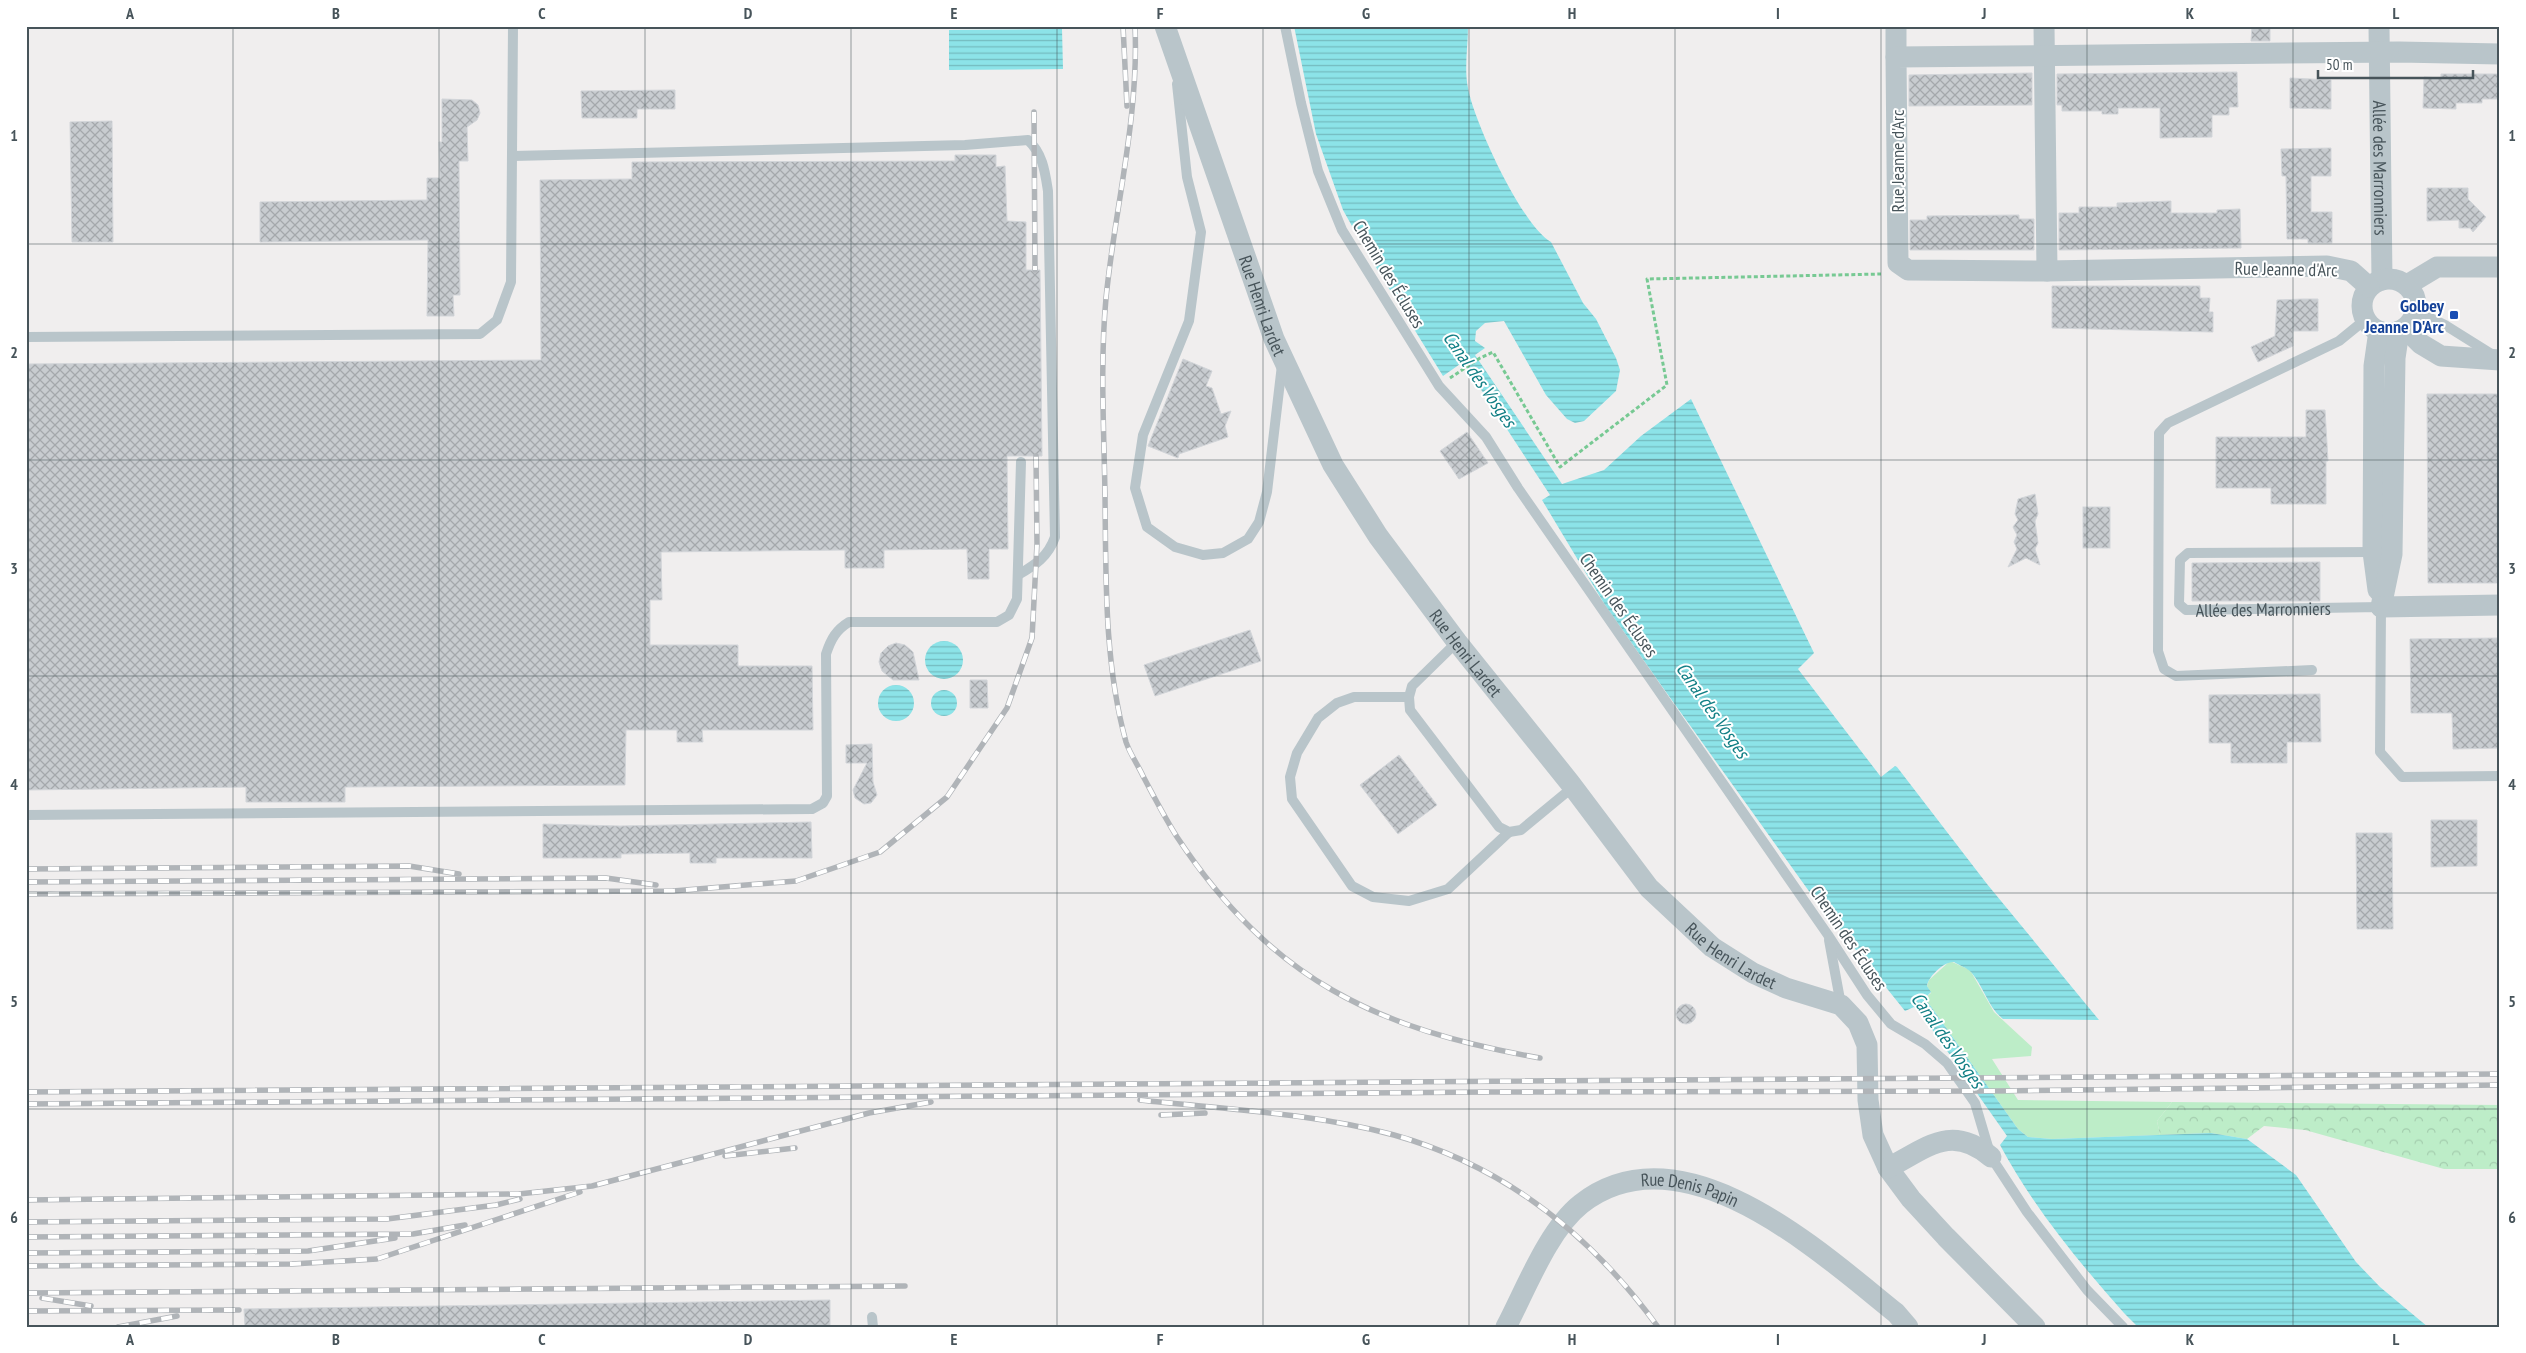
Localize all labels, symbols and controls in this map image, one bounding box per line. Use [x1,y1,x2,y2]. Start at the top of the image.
text: A [125,3,135,23]
text: B [332,3,340,23]
text: C [538,3,546,23]
text: D [744,3,753,23]
text: E [951,3,958,23]
text: F [1157,3,1164,23]
text: G [1362,3,1370,23]
text: H [1568,3,1576,23]
text: I [1776,3,1780,23]
text: J [1981,3,1986,23]
text: K [2186,3,2195,23]
text: L [2393,3,2400,23]
scale bar [2318,48,2474,80]
text: 50 m [2326,55,2352,74]
street label: Allée des Marronniers [2368,100,2393,236]
street label: Rue Jeanne d'Arc [1886,109,1909,212]
text: 1 [10,125,18,145]
text: 1 [2508,125,2516,145]
street label: Chemin des Écluses [1348,216,1430,332]
street label: Rue Henri Lardet [1234,252,1292,359]
street label: Rue Jeanne d'Arc [2234,257,2338,281]
place label: Golbey Jeanne D'Arc [2363,294,2445,338]
marker: Golbey Jeanne D'Arc [2448,309,2460,321]
water label: Canal des Vosges [1438,326,1523,433]
text: 2 [10,342,18,362]
text: 2 [2508,342,2516,362]
street label: Chemin des Écluses [1575,549,1663,661]
text: 3 [10,558,18,578]
text: 3 [2508,558,2516,578]
street label: Allée des Marronniers [2195,596,2331,621]
street label: Rue Henri Lardet [1425,604,1508,701]
water label: Canal des Vosges [1671,657,1756,764]
text: 4 [10,774,18,794]
text: 4 [2508,774,2516,794]
street label: Chemin des Écluses [1805,881,1893,995]
street label: Rue Henri Lardet [1681,917,1780,994]
water label: Canal des Vosges [1906,987,1991,1094]
text: 5 [10,991,18,1011]
text: 5 [2508,991,2516,1011]
street label: Rue Denis Papin [1640,1167,1743,1211]
text: 6 [10,1207,18,1227]
text: 6 [2508,1207,2516,1227]
text: A [125,1329,135,1349]
text: B [332,1329,340,1349]
text: C [538,1329,546,1349]
text: D [744,1329,753,1349]
text: E [951,1329,958,1349]
text: F [1157,1329,1164,1349]
text: G [1362,1329,1370,1349]
text: H [1568,1329,1576,1349]
text: I [1776,1329,1780,1349]
text: J [1981,1329,1986,1349]
text: K [2186,1329,2195,1349]
text: L [2393,1329,2400,1349]

